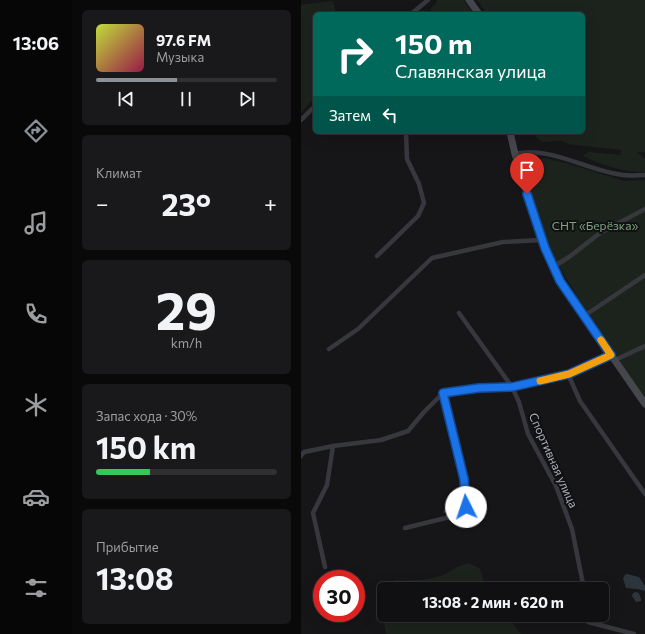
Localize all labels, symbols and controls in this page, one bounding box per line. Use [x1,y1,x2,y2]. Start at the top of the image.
text: 150 m [395,26,472,60]
icon: right [329,28,381,80]
text: 97.6 FM [156,31,211,49]
text: 13:06 [13,32,59,54]
text: Музыка [156,49,204,65]
text: Славянская улица [395,60,546,82]
icon: previous [115,88,137,110]
icon: pause [175,88,197,110]
icon: next [236,88,258,110]
icon: left [379,104,401,126]
text: Затем [329,106,371,124]
icon: directions [22,117,50,145]
pin [510,153,544,194]
icon: arrive [516,159,538,181]
text: Климат [96,165,142,181]
text: 23° [162,185,211,222]
text: − [96,190,109,217]
text: + [264,190,277,217]
icon: music [22,209,50,237]
park label: СНТ «Берёзка» [552,218,638,232]
text: 29 [156,277,217,341]
icon: phone [22,300,50,328]
text: km/h [171,335,202,351]
icon: climate [22,391,50,419]
text: Запас хода · 30% [96,408,197,424]
street label: Спортивная улица [527,410,581,510]
text: 150 km [96,428,196,465]
icon: car [22,483,50,511]
position arrow [445,486,487,528]
text: Прибытие [96,539,159,555]
text: 13:08 [96,559,173,596]
speed limit sign: 30 [313,570,365,622]
icon: filters [22,574,50,602]
text: 13:08 · 2 мин · 620 m [422,593,564,611]

